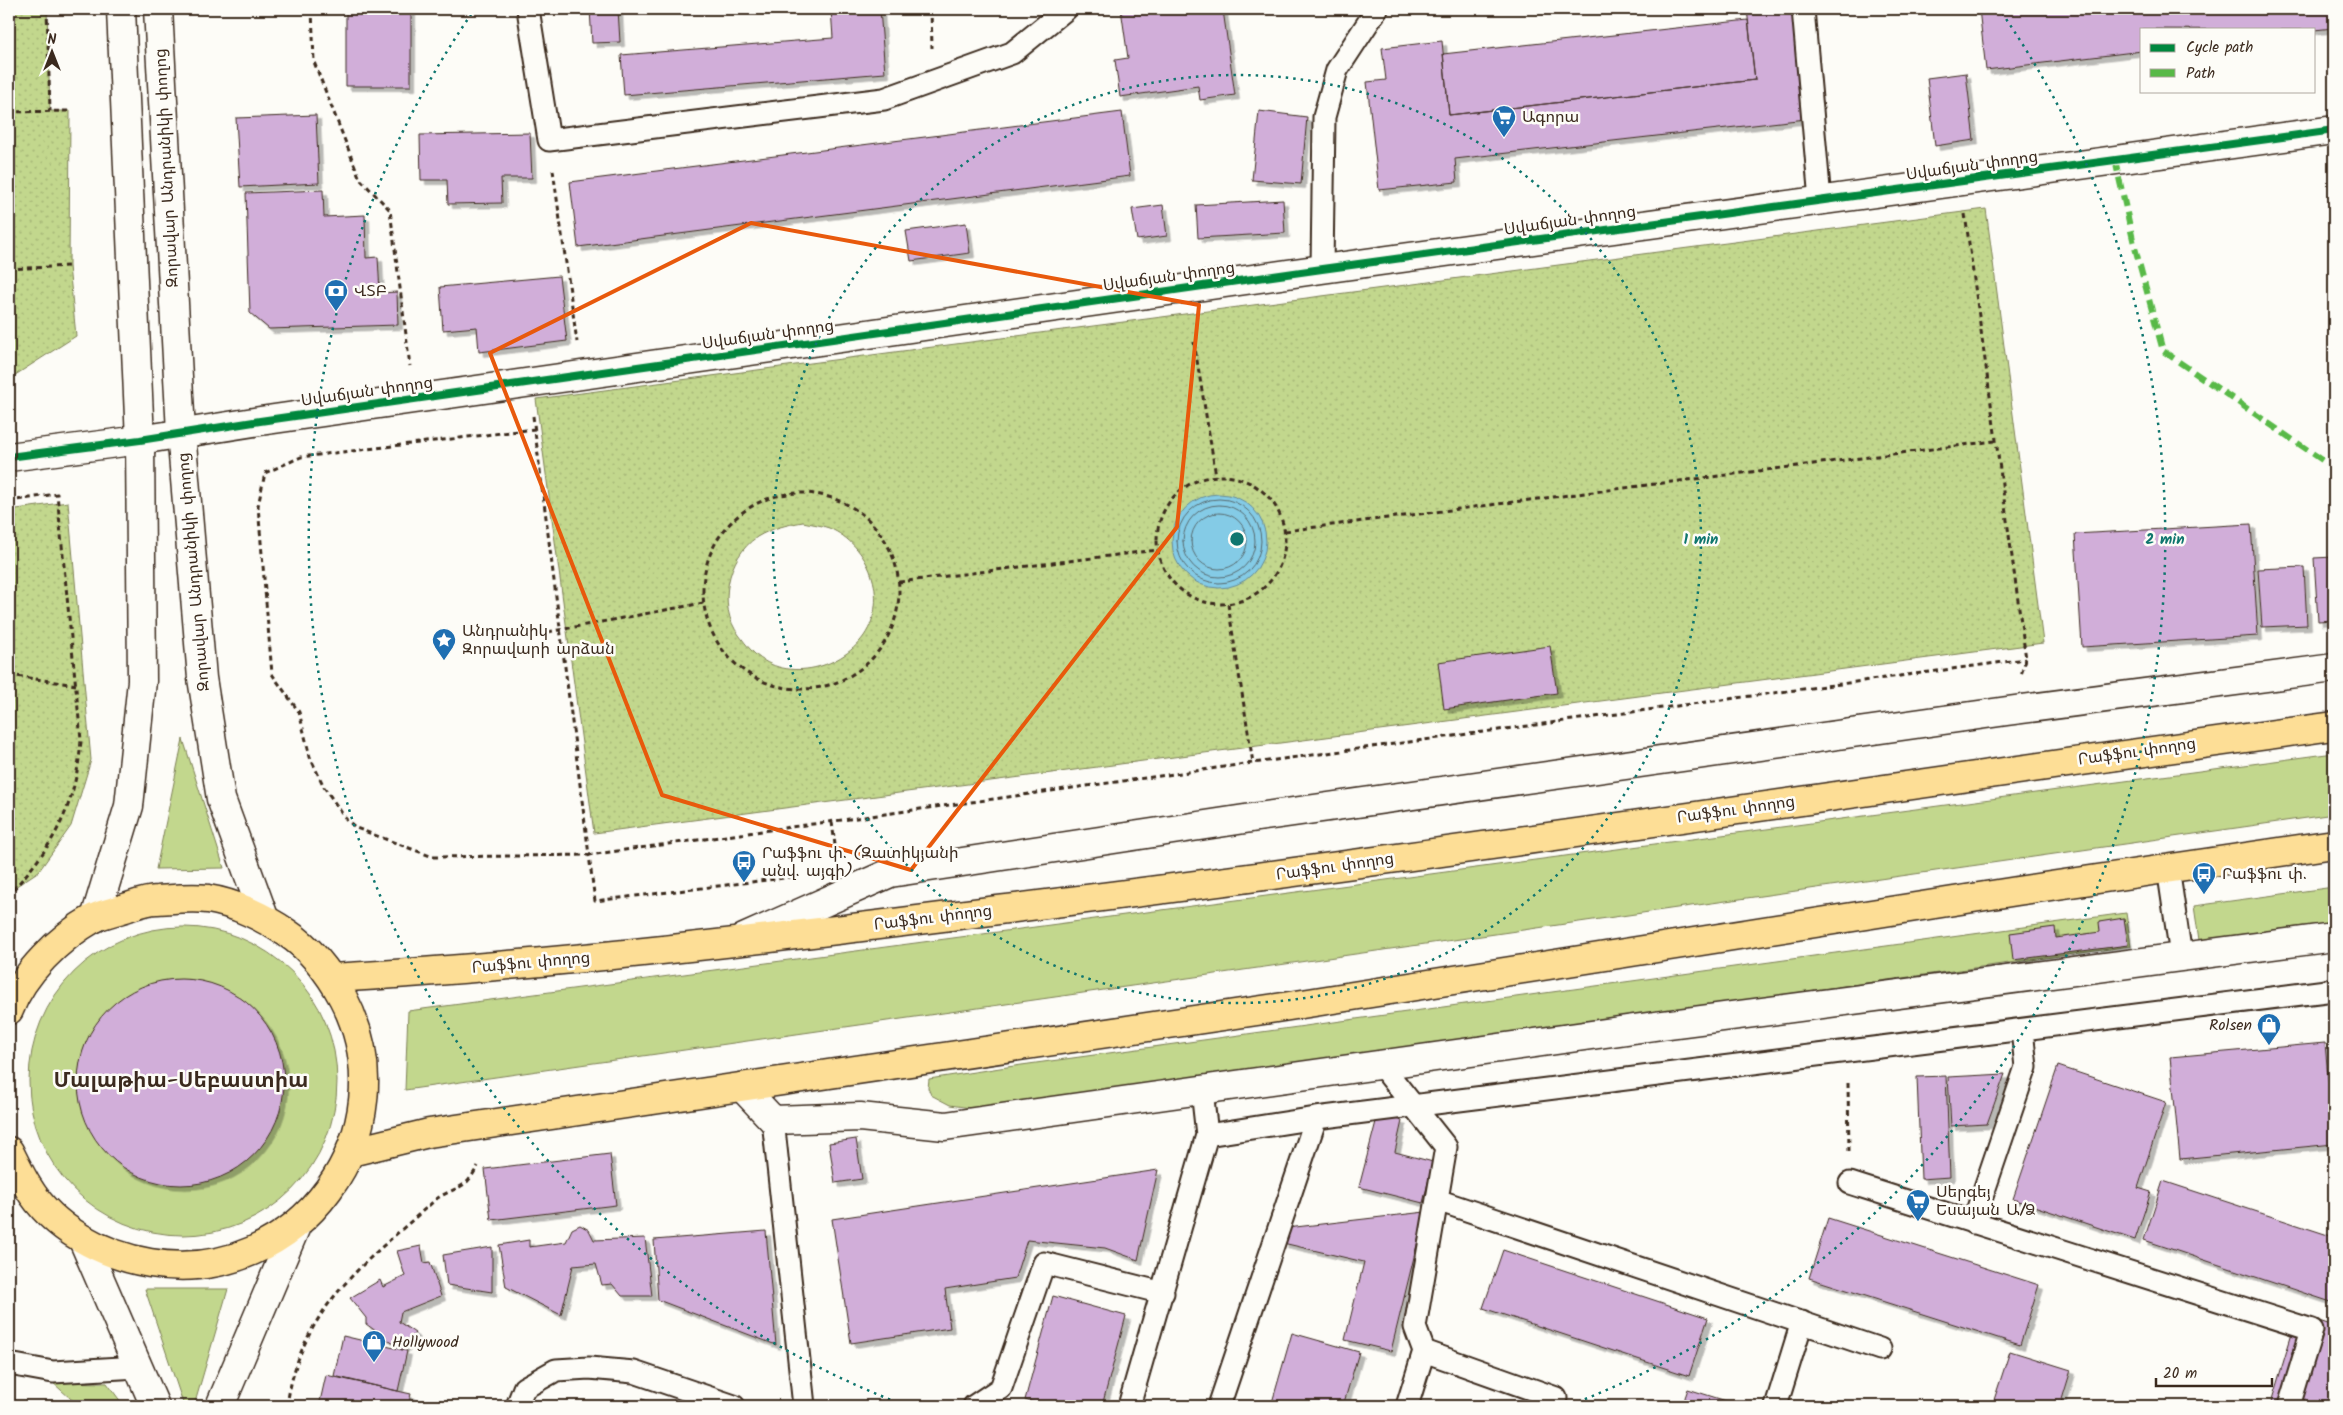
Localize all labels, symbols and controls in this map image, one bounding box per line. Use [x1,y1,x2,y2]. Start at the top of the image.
north arrow [28,28,78,78]
legend [2140,28,2316,92]
text: N [48,29,57,51]
text: Cycle path [2186,36,2253,60]
street label: Զորավար Անդրանիկի փողոց [148,48,186,288]
text: Path [2186,62,2215,86]
supermarket icon: Ագորա [1491,104,1517,138]
place label: Ագորա [1522,105,1579,130]
street label: Սվաճյան փողոց [1904,144,2040,188]
street label: Սվաճյան փողոց [1502,199,1638,243]
street label: Սվաճյան փողոց [1101,255,1237,299]
bank icon: ՎՏԲ [323,278,349,312]
place label: ՎՏԲ [354,279,387,304]
street label: Սվաճյան փողոց [700,313,836,357]
street label: Սվաճյան փողոց [299,370,435,414]
street label: Զորավար Անդրանիկի փողոց [171,452,217,692]
text: 1 min [1684,528,1718,552]
text: 2 min [2145,528,2185,552]
centre of rings [1228,530,1246,548]
place label: Անդրանիկ Զորավարի արձան [462,619,615,662]
place icon: Անդրանիկ Զորավարի արձան [431,627,457,661]
street label: Րաֆֆու փողոց [2076,731,2198,773]
street label: Րաֆֆու փողոց [1675,789,1797,831]
place label: Րաֆֆու փ. (Զատիկյանի անվ. այգի) [762,841,958,884]
street label: Րաֆֆու փողոց [1274,846,1396,888]
bus stop icon: Րաֆֆու փ. (Զատիկյանի անվ. այգի) [731,849,757,883]
bus stop icon: Րաֆֆու փ. [2191,861,2217,895]
place label: Րաֆֆու փ. [2222,862,2307,887]
street label: Րաֆֆու փողոց [872,898,994,938]
street label: Րաֆֆու փողոց [471,945,591,981]
shop icon: Rolsen [2256,1012,2282,1046]
place label: Rolsen [2209,1013,2252,1038]
district label: Մալաթիա-Սեբաստիա [53,1065,309,1098]
place label: Սերգեյ Եսայան Ա/Ձ [1936,1180,2036,1223]
supermarket icon: Սերգեյ Եսայան Ա/Ձ [1905,1188,1931,1222]
shop icon: Hollywood [361,1329,387,1363]
place label: Hollywood [392,1330,460,1355]
scale bar [2156,1355,2272,1387]
text: 20 m [2163,1362,2197,1386]

